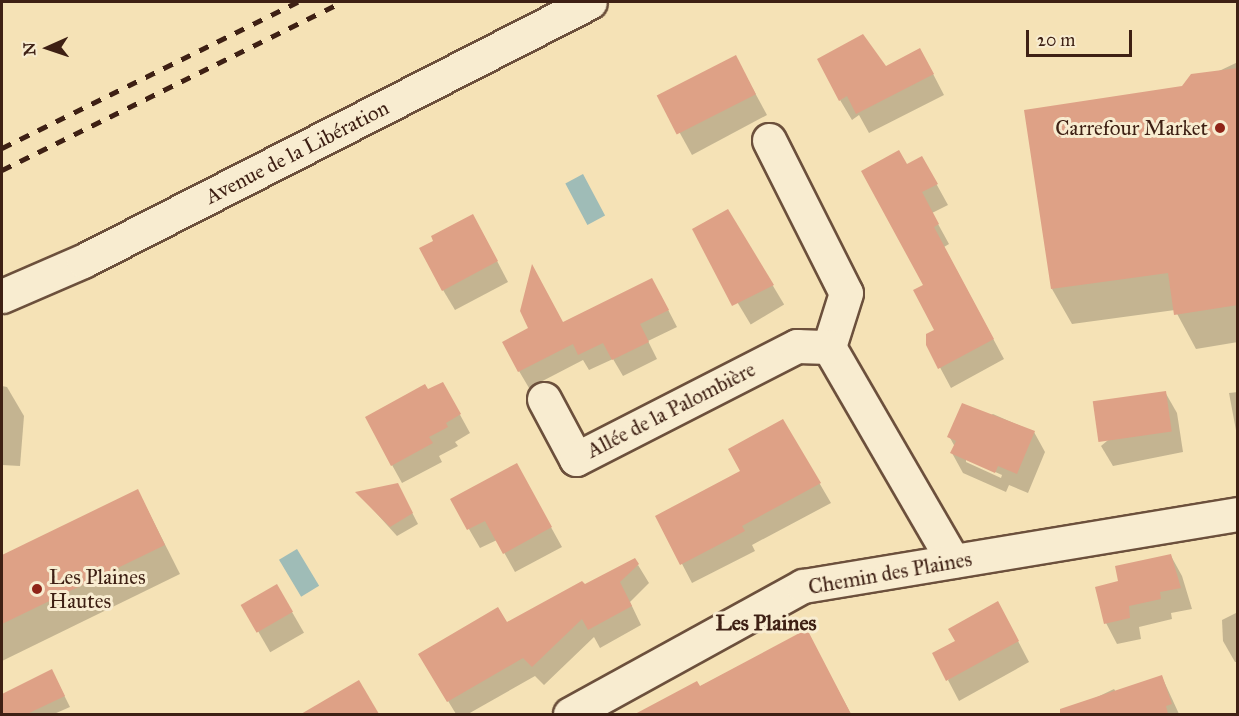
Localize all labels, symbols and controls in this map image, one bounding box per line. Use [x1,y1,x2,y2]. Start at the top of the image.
north arrow [18,18,78,78]
scale bar [1029,18,1136,56]
text: 20 m [1037,29,1075,51]
text: N [20,42,39,56]
street label: Avenue de la Libération [201,95,393,209]
place label: Carrefour Market [1055,115,1208,141]
marker: Carrefour Market [1213,121,1227,135]
street label: Allée de la Palombière [583,357,759,463]
street label: Chemin des Plaines [806,546,974,600]
place label: Les Plaines Hautes [49,564,146,614]
marker: Les Plaines Hautes [30,582,44,596]
district label: Les Plaines [715,610,817,636]

